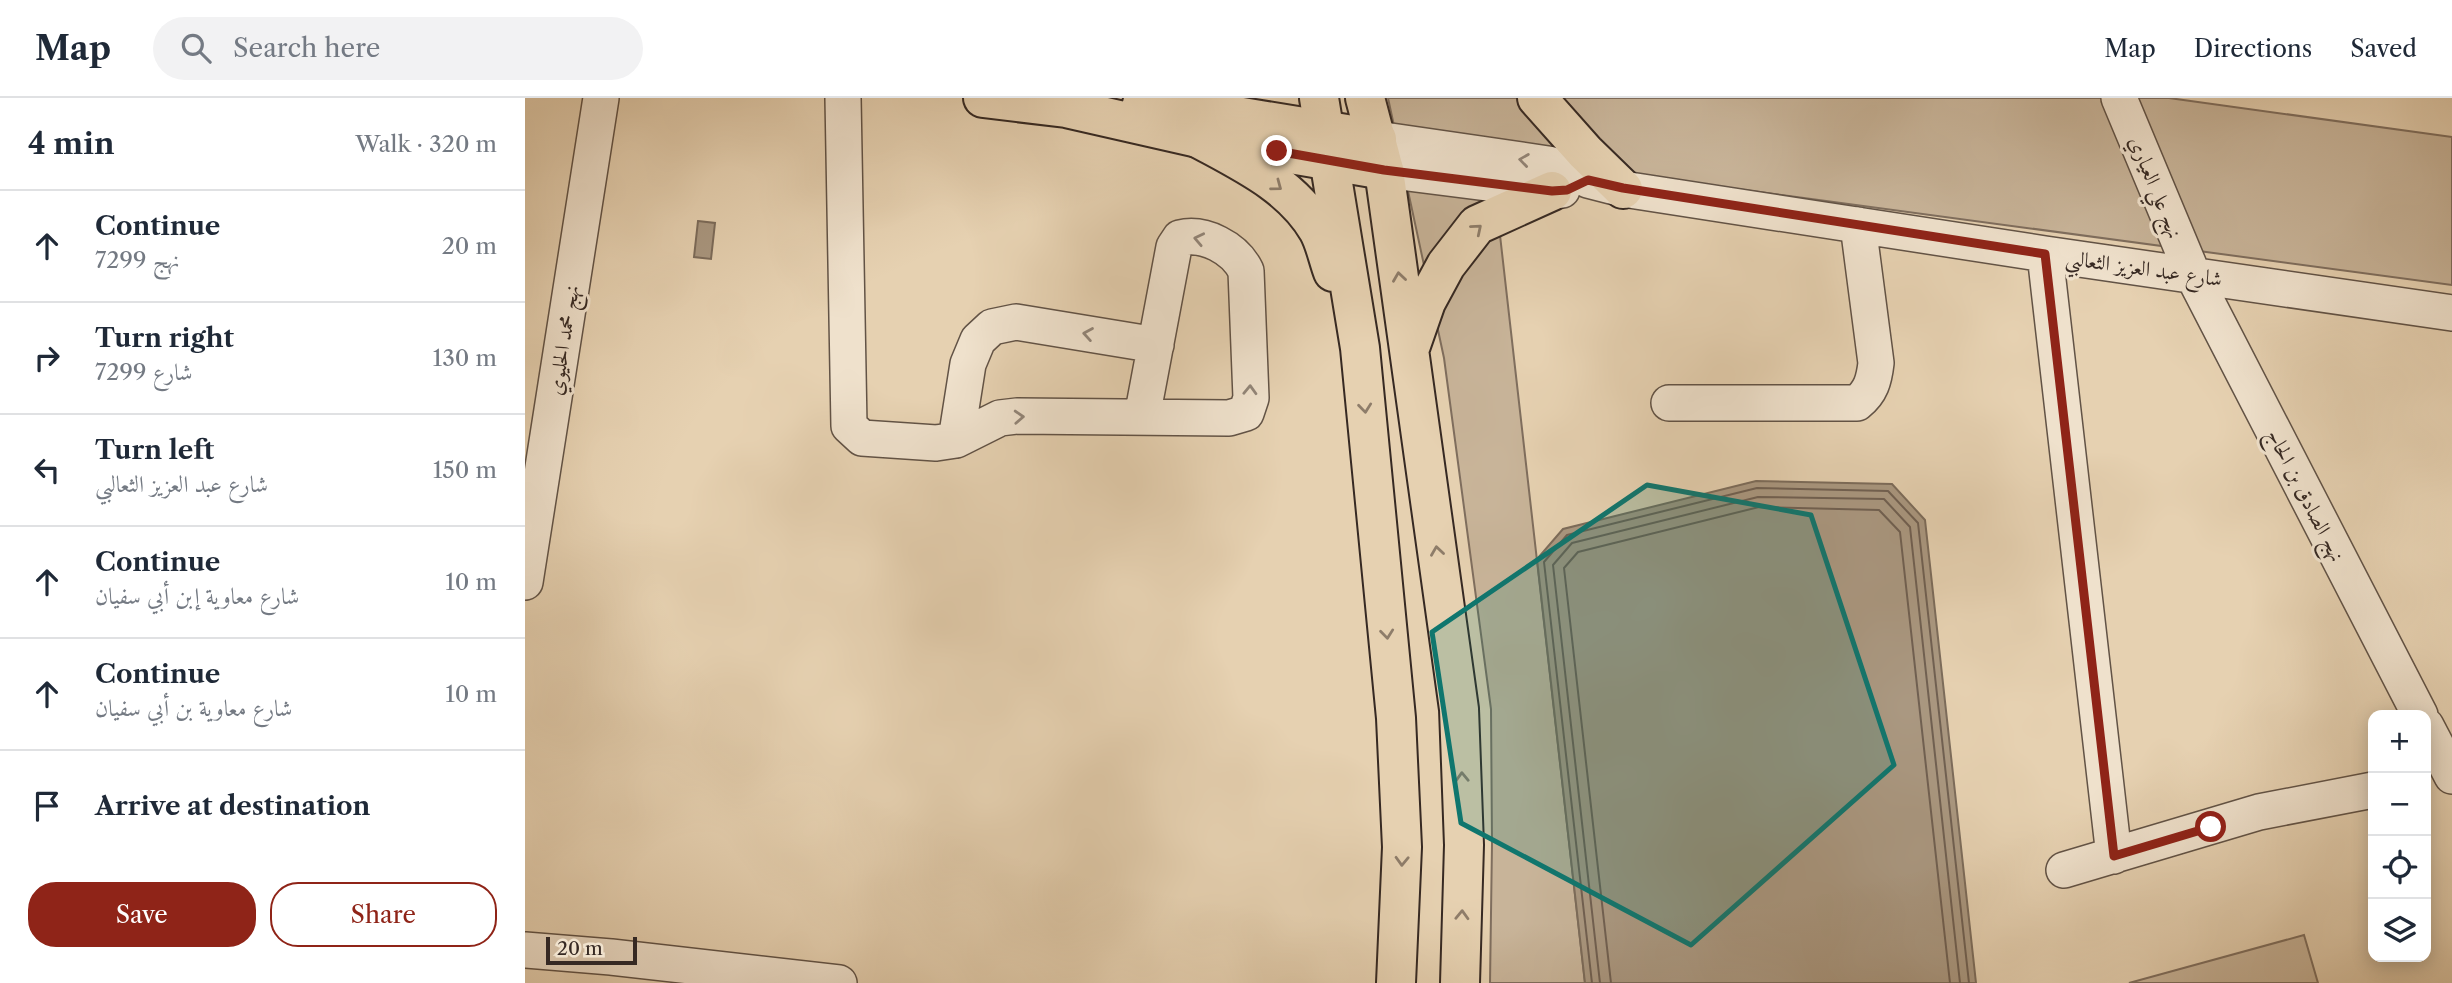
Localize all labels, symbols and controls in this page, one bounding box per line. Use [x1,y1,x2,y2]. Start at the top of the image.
search box [153,17,643,80]
text: Map [35,28,111,69]
icon: search [177,29,215,67]
text: Search here [233,32,380,64]
text: Map [2104,34,2156,63]
text: Directions [2194,34,2312,63]
text: Saved [2350,34,2417,63]
text: 4 min [28,125,114,162]
text: Walk · 320 m [355,130,497,158]
street label: نهج علي العياري [2117,132,2188,245]
route end [1261,135,1292,166]
one-way arrow [1518,153,1529,168]
one-way arrow [1270,178,1282,190]
text: Continue [95,210,220,242]
one-way arrow [1469,224,1482,237]
icon: ahead [28,227,66,265]
text: 20 m [442,232,497,260]
one-way arrow [1193,232,1205,247]
street label: شارع عبد العزيز الثعالبي [2063,245,2224,299]
text: نهج 7299 [95,246,180,274]
one-way arrow [1392,271,1407,283]
street label: نهج محمد الحليوي [542,283,591,398]
text: Turn right [95,322,234,354]
one-way arrow [1082,327,1094,342]
icon: right [28,339,66,377]
text: 130 m [433,344,497,372]
text: شارع 7299 [95,358,193,386]
one-way arrow [1242,384,1258,395]
one-way arrow [1358,402,1373,414]
one-way arrow [1014,409,1025,424]
street label: نهج الصادق بن الحاج [2256,424,2350,569]
text: Turn left [95,434,214,466]
icon: left [28,451,66,489]
text: 150 m [433,456,497,484]
text: شارع عبد العزيز الثعالبي [95,470,268,498]
one-way arrow [1430,545,1445,557]
text: Continue [95,546,220,578]
icon: ahead [28,563,66,601]
text: 10 m [445,568,497,596]
text: شارع معاوية إبن أبي سفيان [95,582,299,610]
one-way arrow [1380,628,1395,640]
text: Continue [95,658,220,690]
icon: ahead [28,675,66,713]
text: 10 m [445,680,497,708]
text: شارع معاوية بن أبي سفيان [95,694,292,722]
map controls [2368,710,2431,962]
button: + [2368,710,2431,773]
one-way arrow [1454,771,1469,782]
button: − [2368,773,2431,836]
icon: arrive [28,787,66,825]
text: Arrive at destination [95,790,370,822]
route start [2195,811,2226,842]
button: locate [2368,836,2431,899]
one-way arrow [1394,856,1409,867]
button: Save [28,882,256,947]
button: Share [270,882,497,947]
button: layers [2368,899,2431,962]
one-way arrow [1455,909,1470,920]
scale bar [546,934,637,966]
text: 20 m [557,937,603,960]

